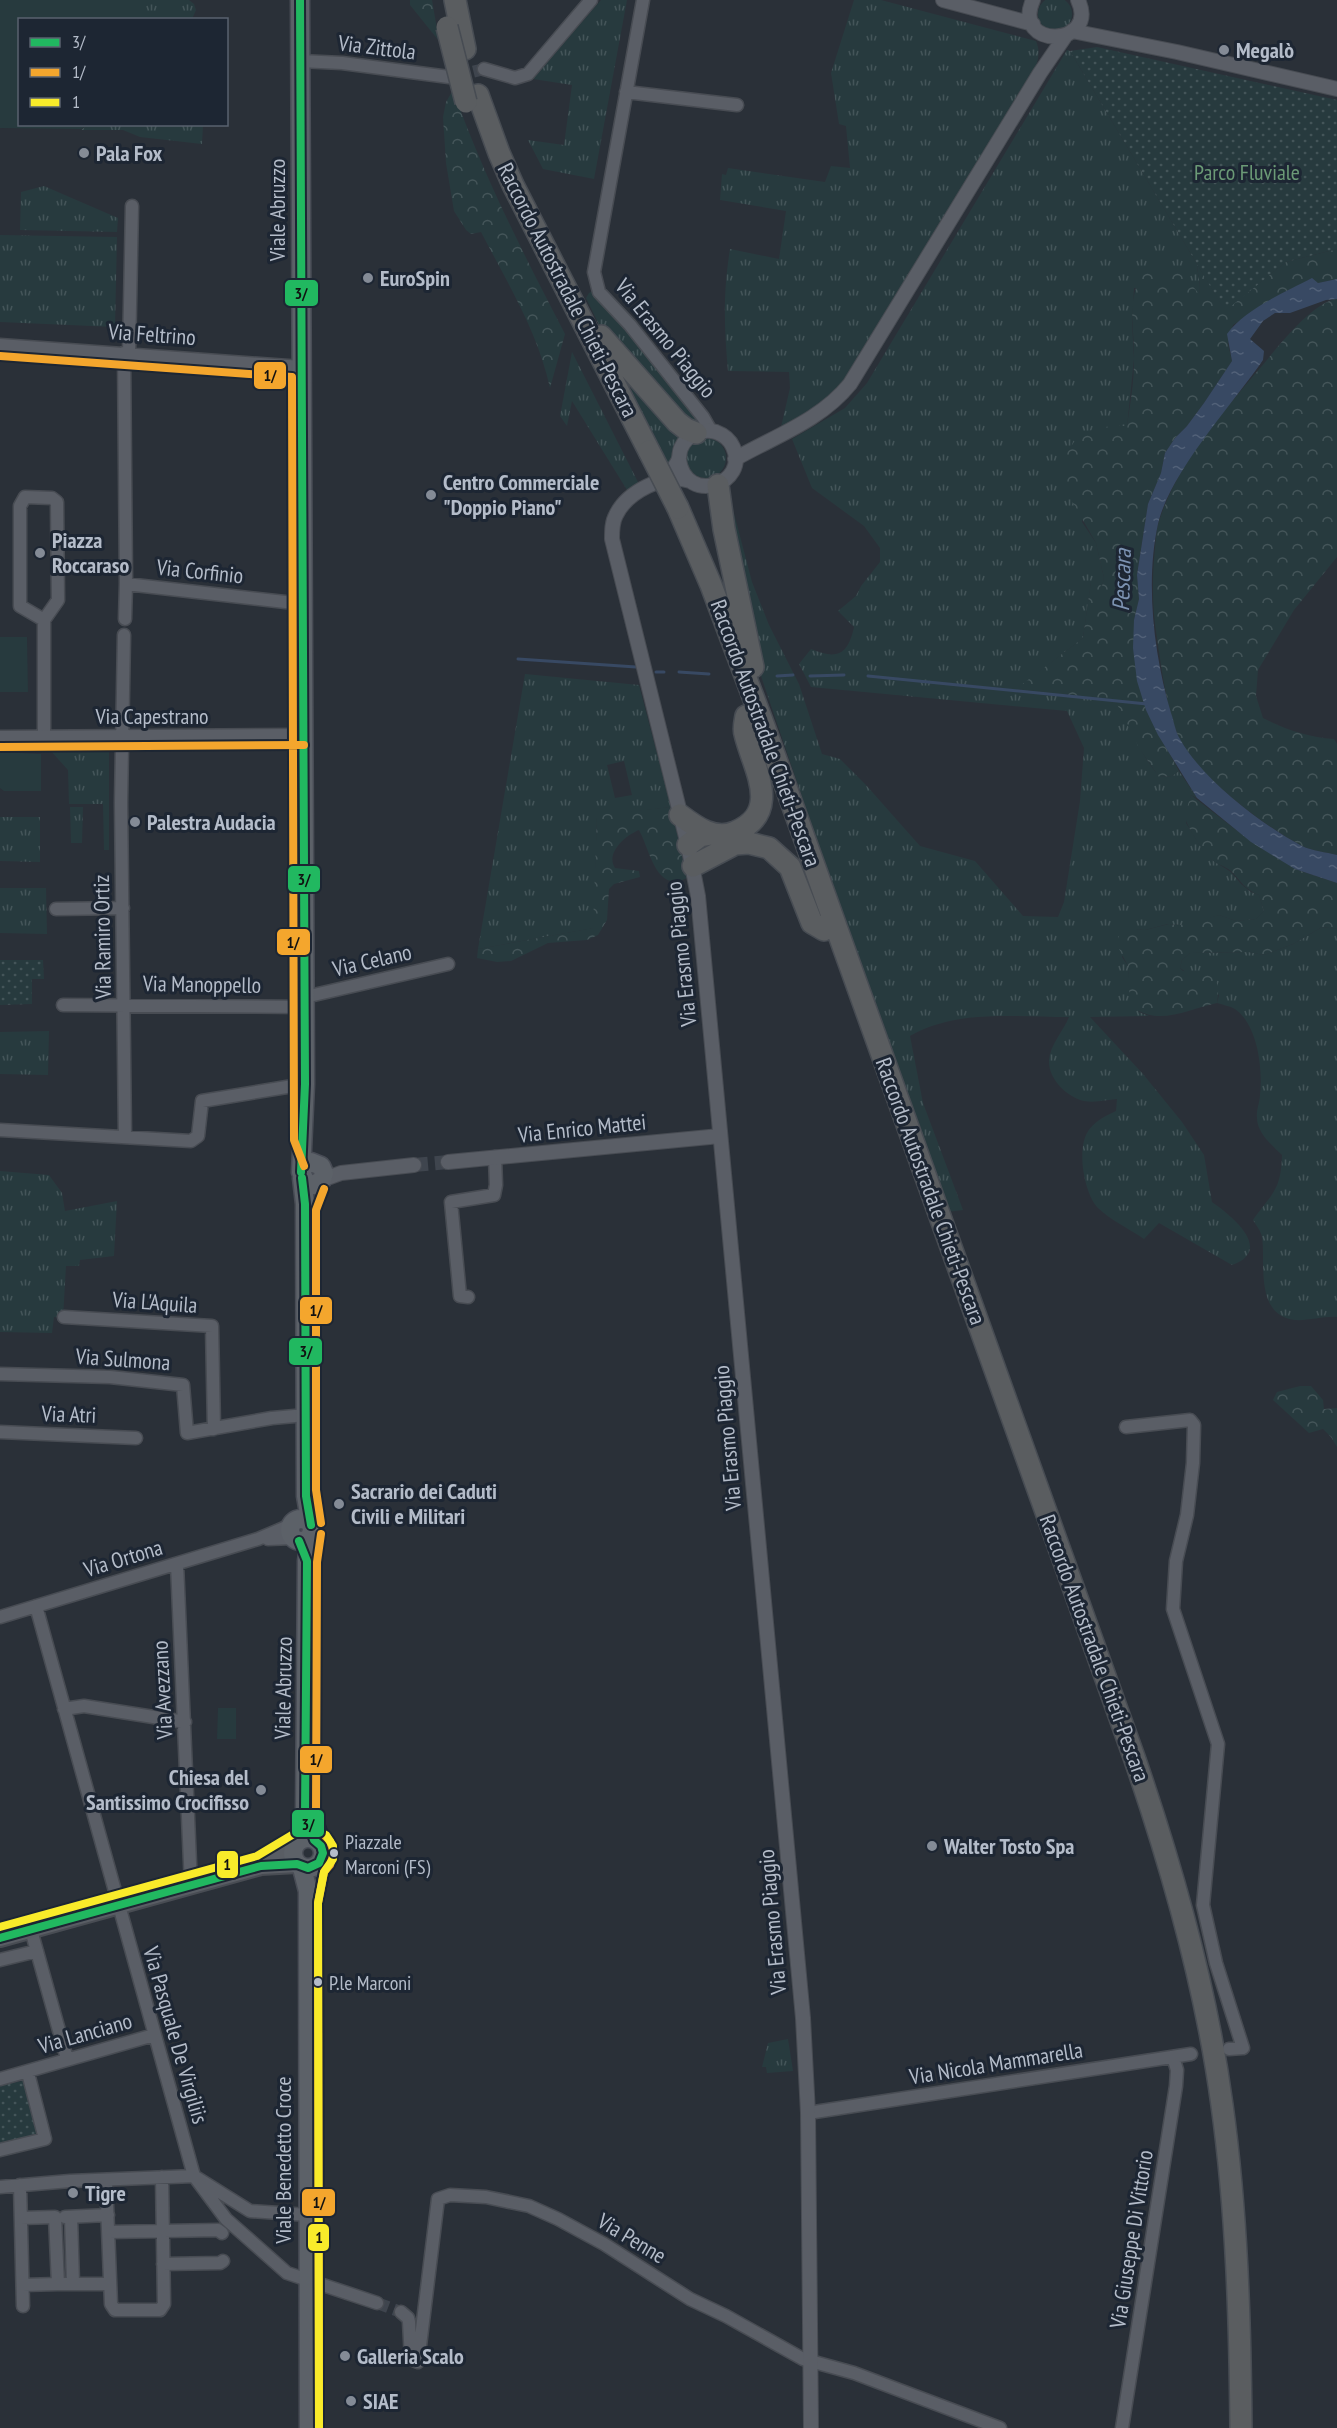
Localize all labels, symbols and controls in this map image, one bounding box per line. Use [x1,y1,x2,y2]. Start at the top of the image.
legend [18,18,228,126]
street label: Via Zittola [336,28,417,66]
text: 3/ [72,30,86,53]
place label: Megalò [1236,36,1294,64]
marker: Megalò [1217,43,1231,57]
text: 1/ [72,60,86,83]
text: 1 [72,90,80,113]
place label: Pala Fox [96,139,163,167]
marker: Pala Fox [77,146,91,160]
street label: Raccordo Autostradale Chieti-Pescara [492,158,644,422]
park label: Parco Fluviale [1194,158,1300,186]
street label: Viale Abruzzo [263,159,291,262]
place label: EuroSpin [380,264,450,292]
marker: EuroSpin [361,271,375,285]
street label: Via Erasmo Piaggio [609,272,723,403]
line badge: 3/ [284,279,319,307]
text: 3/ [294,283,308,303]
street label: Via Feltrino [106,317,197,351]
line badge: 1/ [253,361,287,390]
text: 1/ [263,365,277,385]
place label: Centro Commerciale "Doppio Piano" [443,468,599,521]
marker: Centro Commerciale "Doppio Piano" [424,488,438,502]
place label: Piazza Roccaraso [52,526,129,579]
marker: Piazza Roccaraso [33,546,47,560]
water label: Pescara [1105,547,1138,612]
street label: Via Corfinio [154,552,245,589]
street label: Raccordo Autostradale Chieti-Pescara [705,596,827,870]
street label: Via Capestrano [94,702,209,730]
place label: Palestra Audacia [147,808,276,836]
marker: Palestra Audacia [128,815,142,829]
line badge: 3/ [287,865,321,893]
text: 3/ [297,869,311,889]
street label: Via Ramiro Ortiz [87,874,117,1000]
street label: Via Erasmo Piaggio [659,880,703,1029]
line badge: 1/ [276,928,311,956]
text: 1/ [286,932,300,952]
street label: Via Celano [329,937,414,983]
street label: Via Manoppello [142,969,261,999]
street label: Raccordo Autostradale Chieti-Pescara [870,1054,992,1328]
street label: Via Enrico Mattei [516,1107,647,1149]
street label: Via L'Aquila [111,1285,198,1319]
line badge: 1/ [299,1296,333,1325]
text: 1/ [309,1300,323,1320]
line badge: 3/ [288,1337,323,1366]
text: 3/ [299,1341,313,1361]
street label: Via Sulmona [74,1342,171,1376]
street label: Via Erasmo Piaggio [707,1364,747,1513]
street label: Via Atri [40,1399,97,1429]
place label: Sacrario dei Caduti Civili e Militari [351,1477,497,1530]
marker: Sacrario dei Caduti Civili e Militari [332,1497,346,1511]
street label: Raccordo Autostradale Chieti-Pescara [1034,1511,1156,1785]
street label: Via Ortona [79,1533,166,1584]
street label: Viale Abruzzo [268,1636,298,1741]
street label: Via Avezzano [145,1640,179,1741]
line badge: 1/ [299,1745,333,1774]
text: 1/ [309,1749,323,1769]
place label: Chiesa del Santissimo Crocifisso [86,1763,250,1816]
marker: Chiesa del Santissimo Crocifisso [254,1783,268,1797]
line badge: 3/ [291,1809,325,1838]
text: 3/ [301,1814,315,1834]
place label: Piazzale Marconi (FS) [345,1829,430,1880]
place label: Walter Tosto Spa [943,1832,1074,1860]
marker: Walter Tosto Spa [925,1839,939,1853]
marker: Piazzale Marconi (FS) [328,1847,340,1859]
street label: Via Erasmo Piaggio [752,1848,792,1997]
line badge: 1 [216,1850,239,1879]
text: 1 [223,1854,231,1874]
street label: Via Pasquale De Virgiliis [137,1942,215,2127]
place label: P.le Marconi [329,1970,411,1996]
marker: P.le Marconi [312,1976,324,1988]
street label: Via Lanciano [34,2006,135,2060]
street label: Via Nicola Mammarella [906,2035,1085,2091]
street label: Viale Benedetto Croce [269,2076,297,2245]
street label: Via Giuseppe Di Vittorio [1103,2148,1159,2331]
place label: Tigre [85,2179,126,2207]
marker: Tigre [66,2186,80,2200]
line badge: 1/ [301,2188,336,2217]
text: 1/ [312,2192,326,2212]
street label: Via Penne [592,2206,671,2269]
line badge: 1 [307,2223,330,2252]
text: 1 [315,2227,323,2247]
place label: Galleria Scalo [357,2342,464,2370]
marker: Galleria Scalo [338,2349,352,2363]
place label: SIAE [363,2387,398,2415]
marker: SIAE [344,2394,358,2408]

